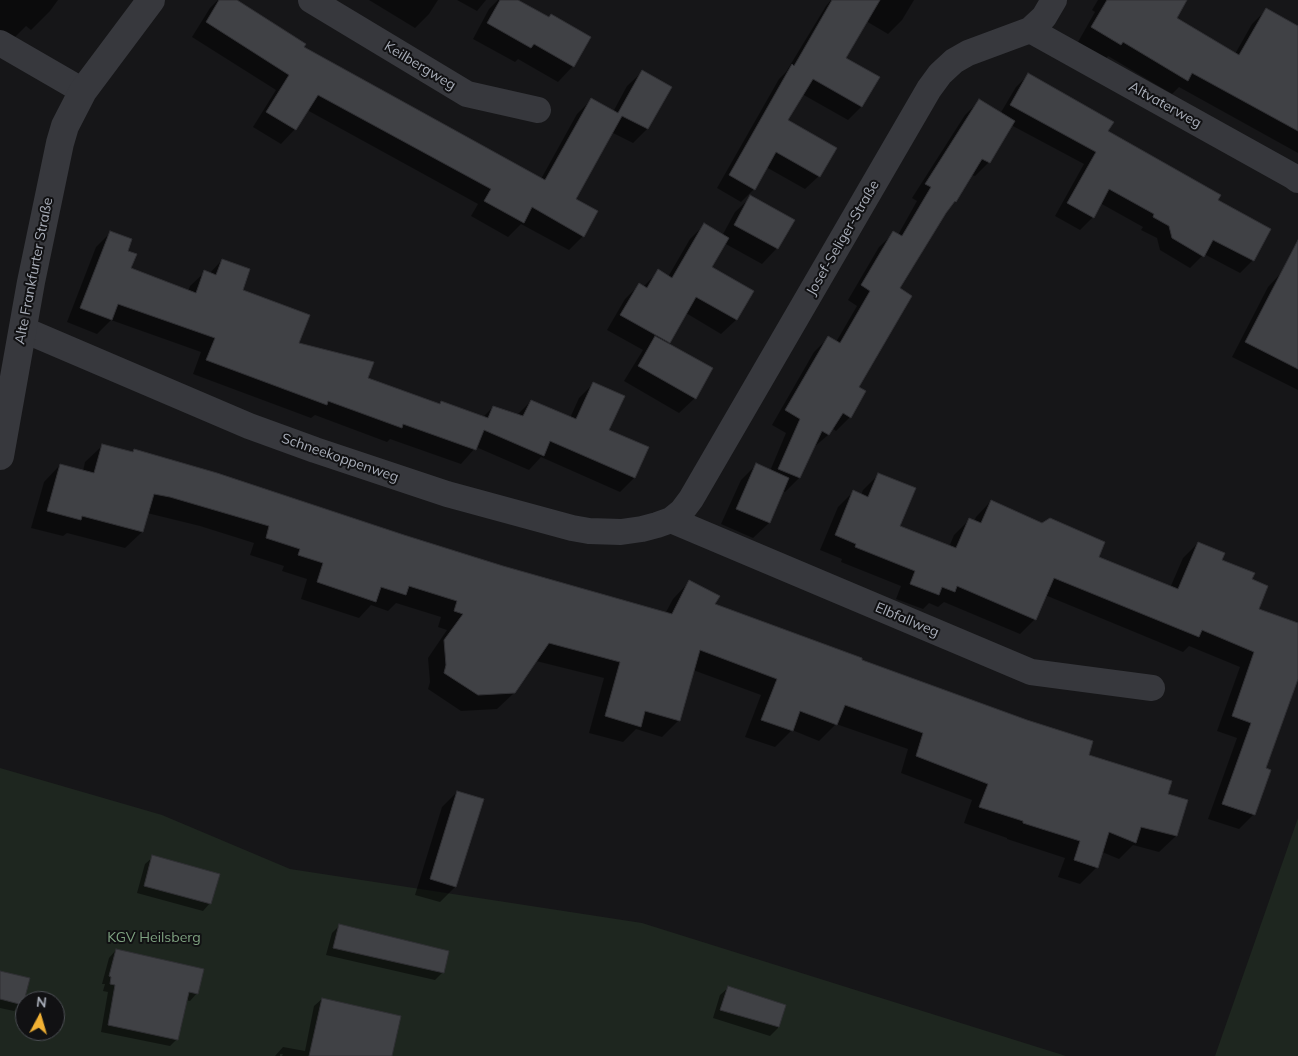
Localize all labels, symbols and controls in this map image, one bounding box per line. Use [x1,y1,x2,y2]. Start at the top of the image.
street label: Keilbergweg [381,38,459,94]
street label: Altvaterweg [1126,78,1204,132]
street label: Josef-Seliger-Straße [803,177,883,299]
street label: Alte Frankfurter Straße [12,196,56,346]
street label: Schneekoppenweg [279,430,401,486]
street label: Elbfallweg [873,599,941,641]
park label: KGV Heilsberg [107,930,201,946]
north arrow [15,991,65,1041]
text: N [35,993,48,1012]

